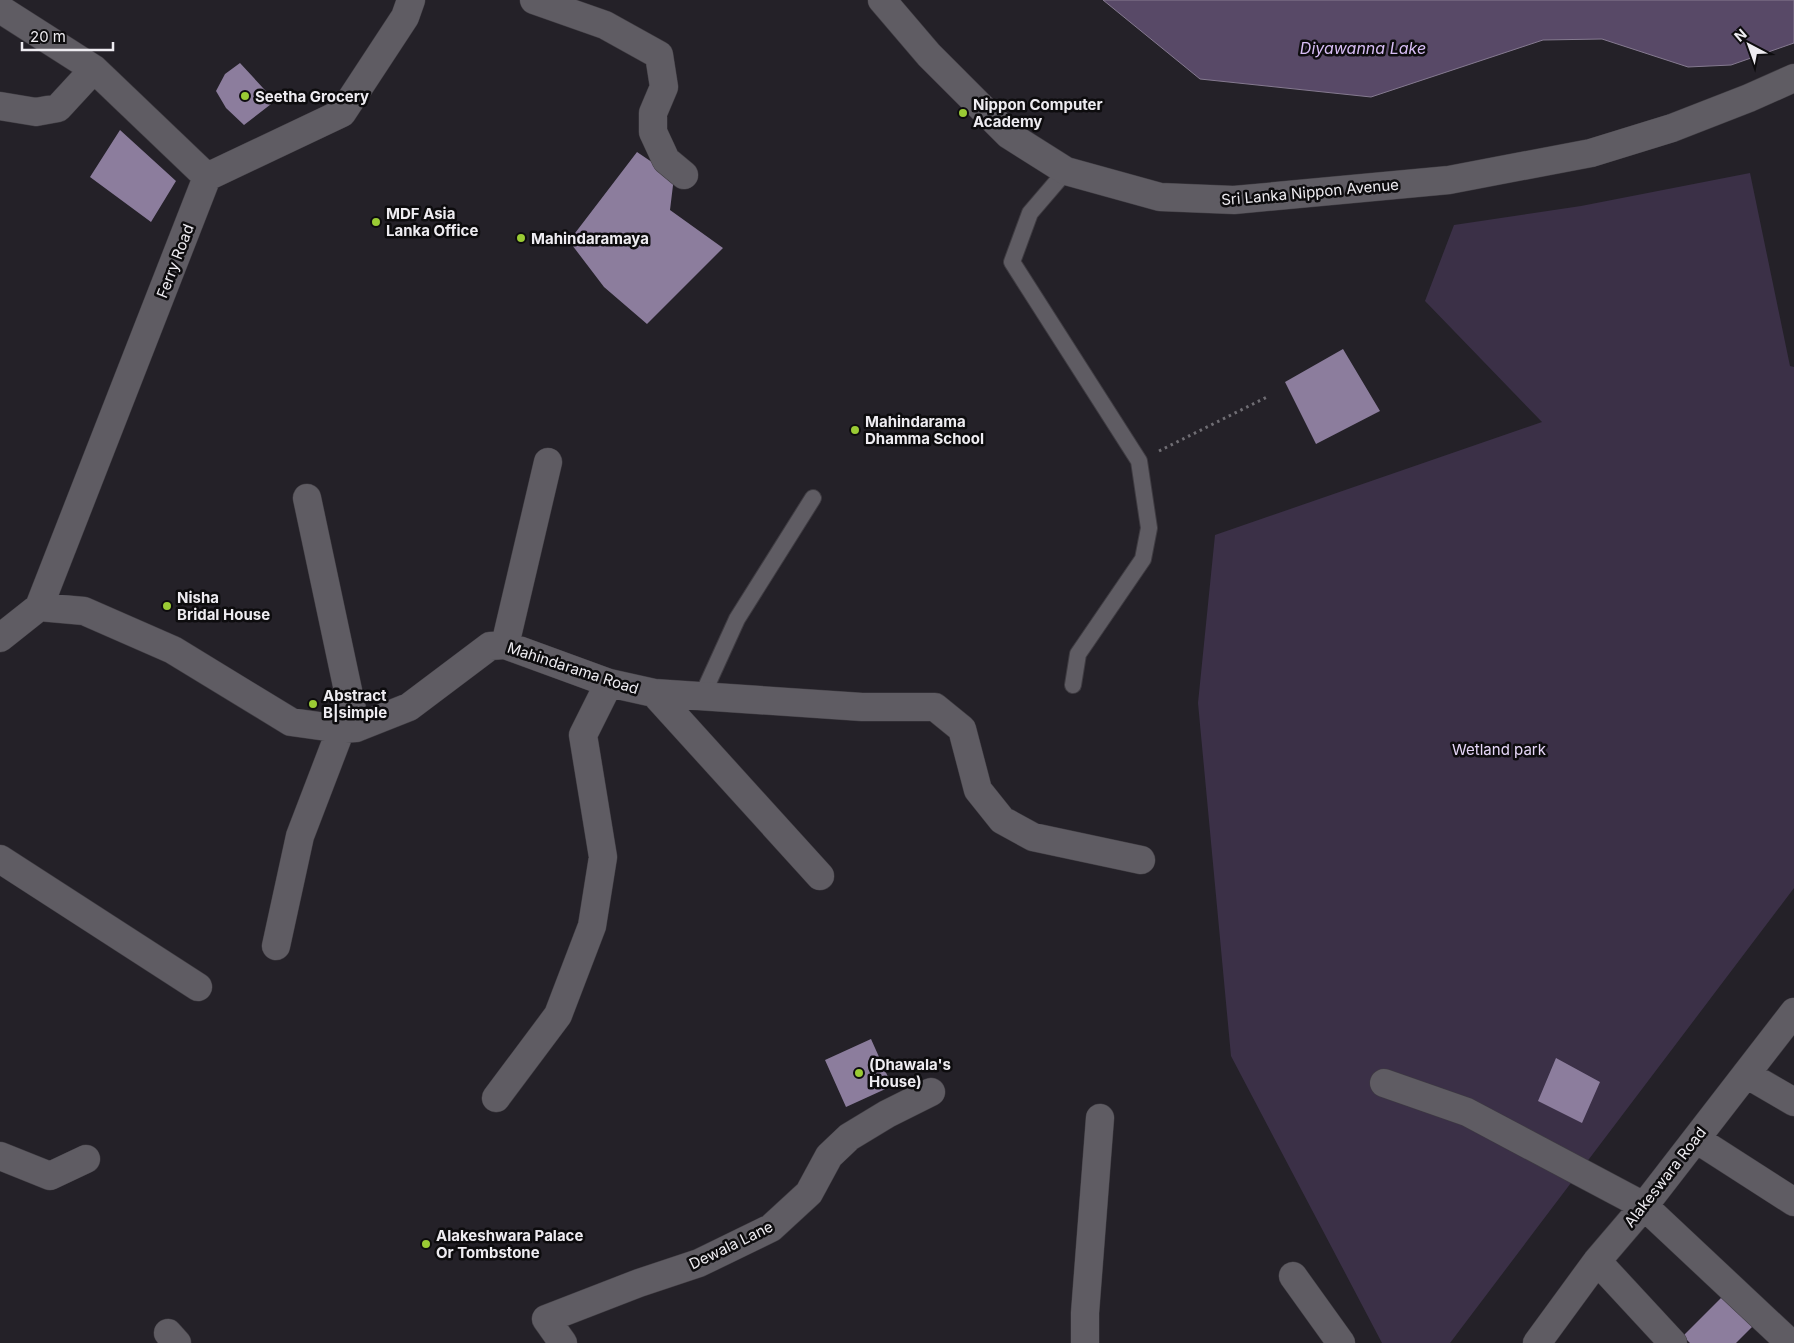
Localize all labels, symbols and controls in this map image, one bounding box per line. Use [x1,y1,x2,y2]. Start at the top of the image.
scale bar [22,20,114,52]
north arrow [1724,20,1774,70]
text: N [1731,25,1750,45]
text: 20 m [30,27,66,46]
water label: Diyawanna Lake [1300,38,1426,58]
place label: Seetha Grocery [255,87,369,106]
marker: Seetha Grocery [239,90,251,102]
place label: Nippon Computer Academy [973,95,1103,131]
marker: Nippon Computer Academy [957,107,969,119]
street label: Sri Lanka Nippon Avenue [1220,175,1400,209]
place label: MDF Asia Lanka Office [386,204,478,240]
marker: MDF Asia Lanka Office [370,216,382,228]
street label: Ferry Road [152,221,198,301]
place label: Mahindaramaya [531,229,649,248]
marker: Mahindaramaya [515,232,527,244]
place label: Mahindarama Dhamma School [865,412,984,448]
marker: Mahindarama Dhamma School [849,424,861,436]
place label: Nisha Bridal House [177,588,270,624]
marker: Nisha Bridal House [161,600,173,612]
street label: Mahindarama Road [505,638,641,698]
place label: Abstract B|simple [323,686,387,722]
marker: Abstract B|simple [307,698,319,710]
park label: Wetland park [1452,740,1547,759]
place label: (Dhawala's House) [869,1055,951,1091]
marker: (Dhawala's House) [853,1067,865,1079]
street label: Alakeswara Road [1620,1123,1710,1231]
street label: Dewala Lane [686,1217,776,1273]
place label: Alakeshwara Palace Or Tombstone [436,1226,583,1262]
marker: Alakeshwara Palace Or Tombstone [420,1238,432,1250]

